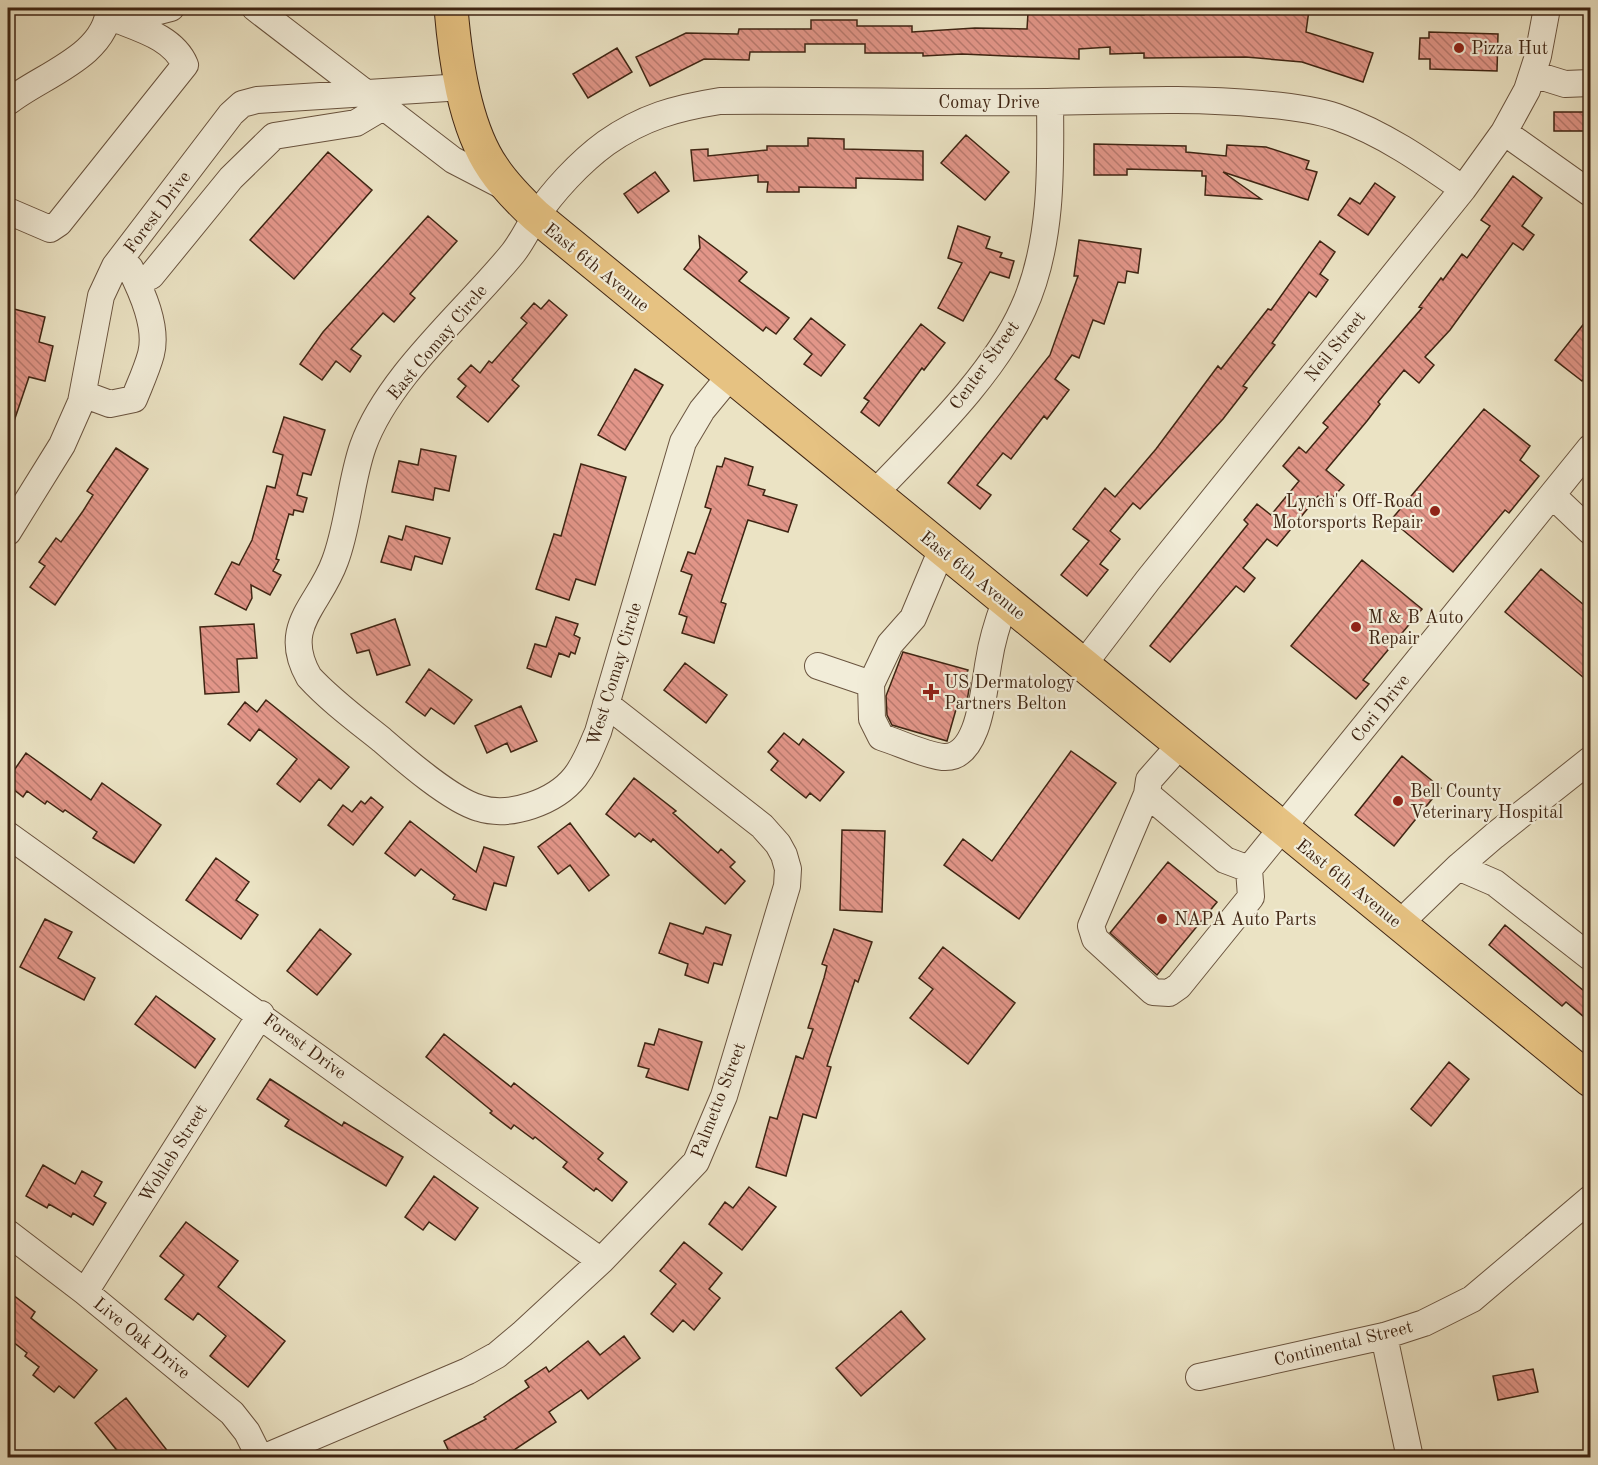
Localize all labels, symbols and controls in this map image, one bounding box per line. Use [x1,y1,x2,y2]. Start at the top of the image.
place label: Pizza Hut [1471,40,1548,58]
marker: Pizza Hut [1452,41,1466,55]
street label: Comay Drive [938,94,1040,112]
street label: Forest Drive [121,168,194,257]
street label: East 6th Avenue [540,220,652,315]
street label: East Comay Circle [385,282,491,404]
street label: Neil Street [1302,308,1369,385]
street label: Center Street [947,318,1023,413]
place label: Lynch's Off-Road Motorsports Repair [1272,493,1424,532]
marker: Lynch's Off-Road Motorsports Repair [1428,504,1442,518]
street label: East 6th Avenue [916,528,1028,623]
street label: West Comay Circle [585,601,645,748]
place label: M & B Auto Repair [1368,609,1463,648]
marker: M & B Auto Repair [1349,620,1363,634]
street label: Cori Drive [1348,671,1413,746]
place label: US Dermatology Partners Belton [944,674,1076,713]
marker: US Dermatology Partners Belton [922,683,940,701]
place label: Bell County Veterinary Hospital [1410,783,1563,822]
marker: Bell County Veterinary Hospital [1391,794,1405,808]
street label: East 6th Avenue [1292,836,1404,931]
place label: NAPA Auto Parts [1174,911,1316,929]
marker: NAPA Auto Parts [1155,912,1169,926]
street label: Forest Drive [260,1011,349,1083]
street label: Palmetto Street [689,1040,749,1161]
street label: Wohleb Street [137,1102,211,1205]
street label: Live Oak Drive [90,1295,193,1383]
street label: Continental Street [1272,1318,1414,1370]

